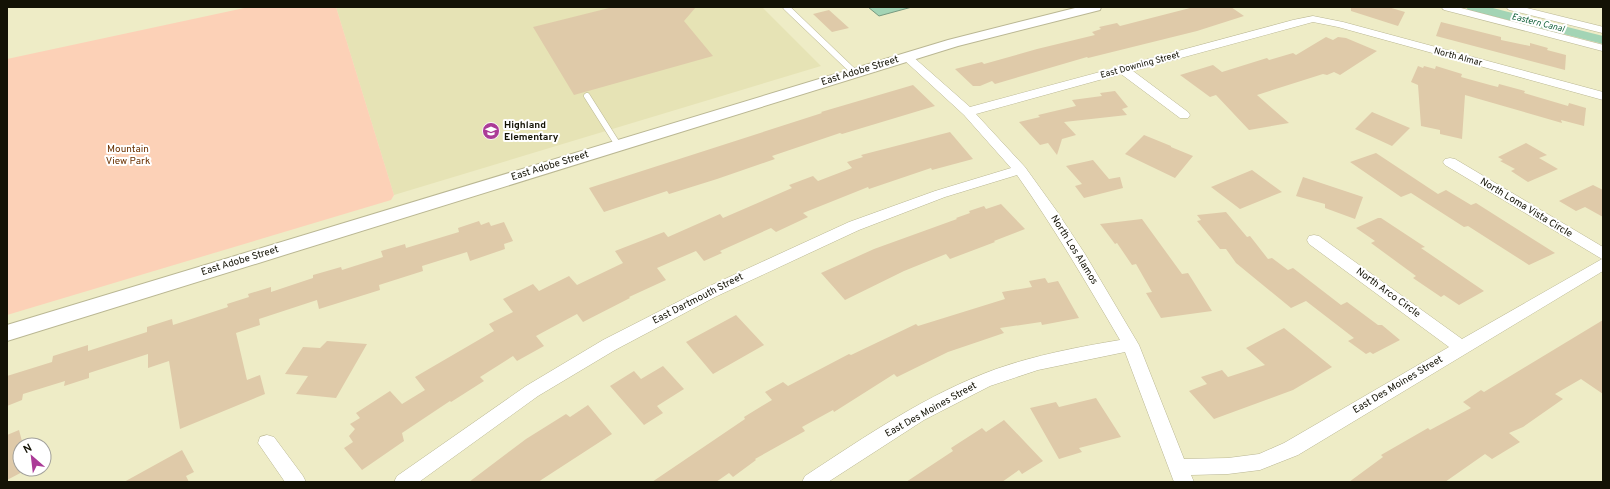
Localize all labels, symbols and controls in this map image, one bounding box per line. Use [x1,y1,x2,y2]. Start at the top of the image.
water label: Eastern Canal [1511,11,1566,35]
street label: North Almar [1433,45,1484,69]
street label: East Downing Street [1099,49,1181,81]
street label: East Adobe Street [820,53,901,89]
place label: Highland Elementary [504,119,559,144]
school or university icon: Highland Elementary [481,121,501,141]
park label: Mountain View Park [106,143,150,168]
street label: East Adobe Street [510,148,591,184]
street label: North Loma Vista Circle [1477,175,1575,241]
street label: North Los Alamos [1047,213,1101,287]
street label: East Adobe Street [200,243,281,279]
street label: North Arco Circle [1353,265,1423,321]
street label: East Dartmouth Street [650,270,746,328]
street label: East Des Moines Street [1351,353,1446,417]
street label: East Des Moines Street [883,379,979,441]
north arrow [12,437,52,477]
text: N [21,441,35,457]

